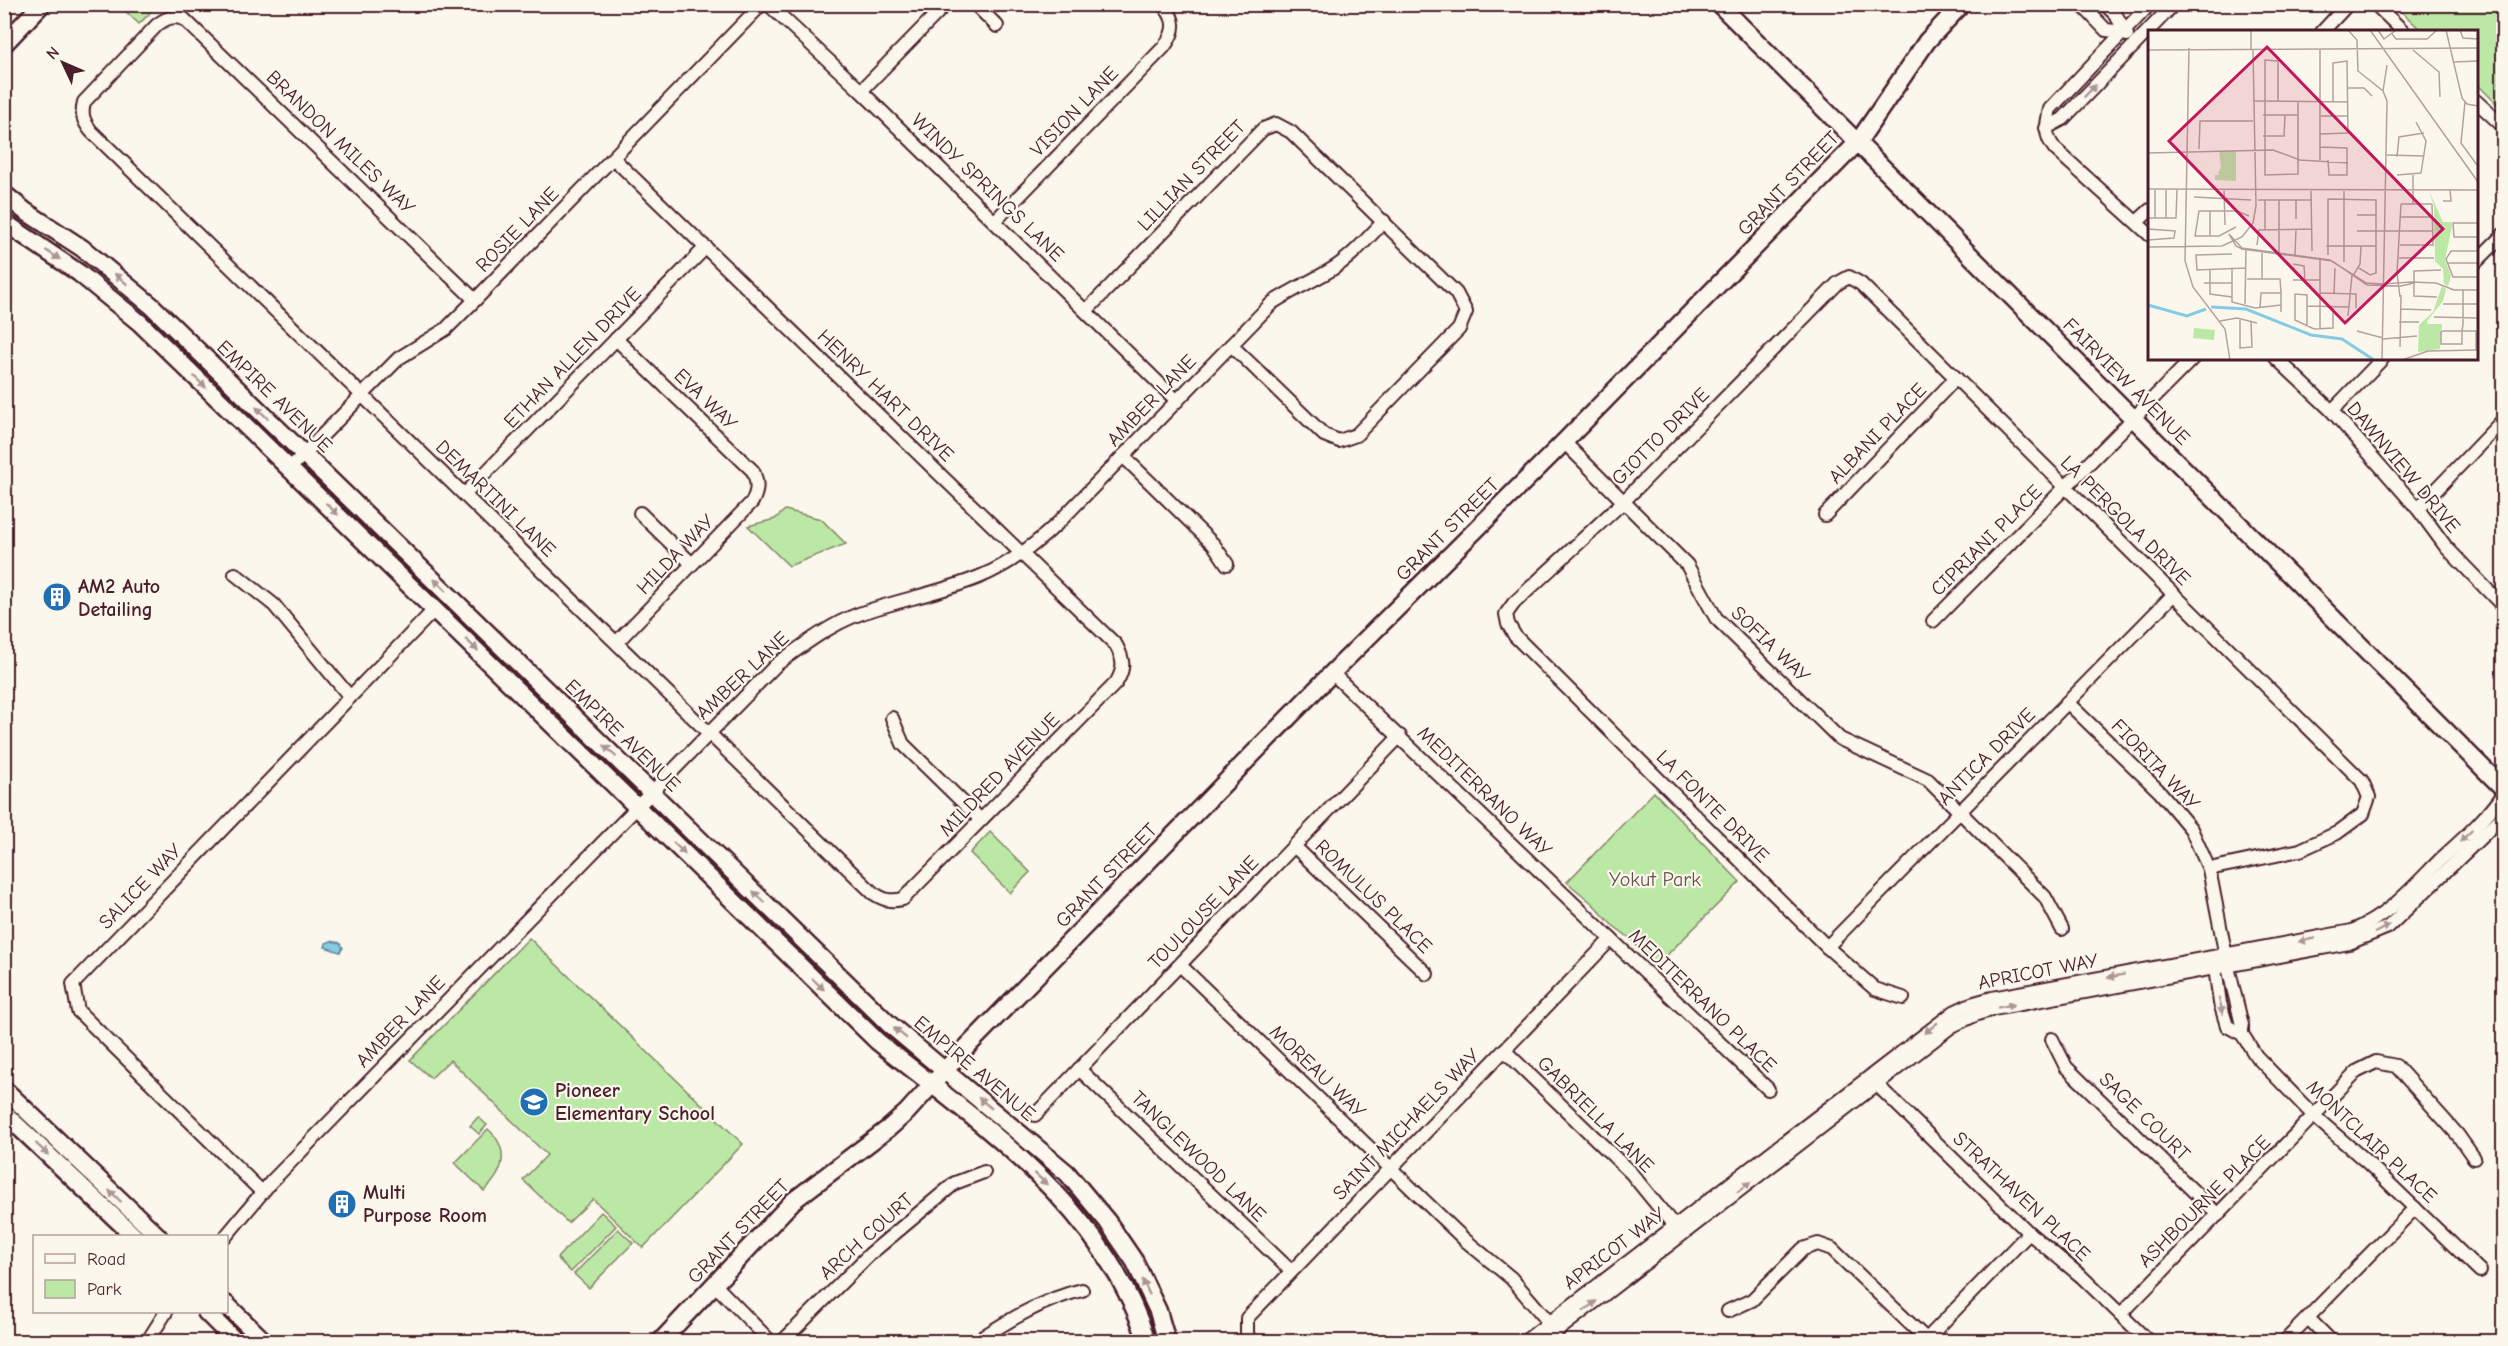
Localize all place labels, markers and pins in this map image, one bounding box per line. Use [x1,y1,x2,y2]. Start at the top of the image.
place label: AM2 Auto Detailing [78,575,160,621]
building icon: AM2 Auto Detailing [41,581,73,613]
place label: Pioneer Elementary School [555,1079,715,1125]
school or university icon: Pioneer Elementary School [518,1086,550,1118]
place label: Multi Purpose Room [363,1181,487,1227]
building icon: Multi Purpose Room [326,1188,358,1220]

